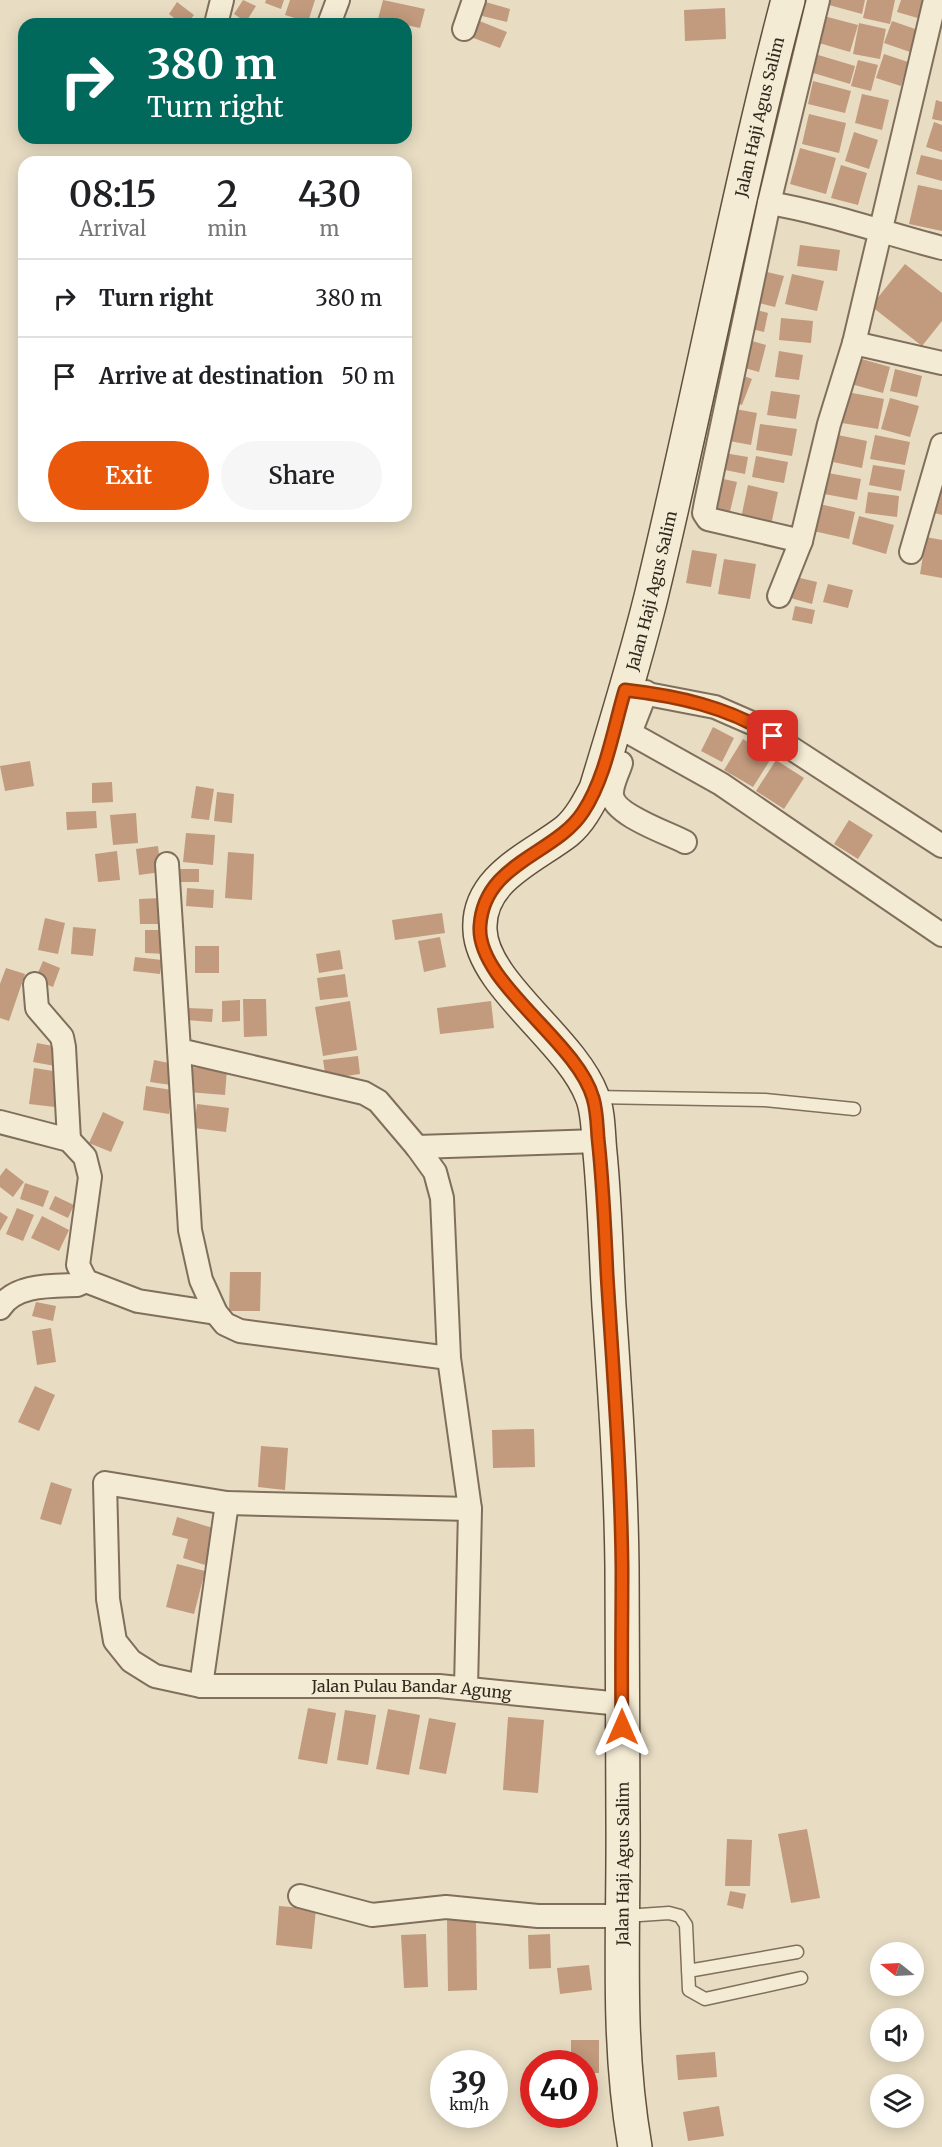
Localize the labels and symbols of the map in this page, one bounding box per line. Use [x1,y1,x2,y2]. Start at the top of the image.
street label: Jalan Haji Agus Salim [731,34,788,200]
street label: Jalan Haji Agus Salim [622,509,681,674]
pin [747,710,798,761]
street label: Jalan Pulau Bandar Agung [310,1676,513,1703]
position arrow [590,1695,654,1759]
street label: Jalan Haji Agus Salim [612,1781,633,1947]
north arrow [870,1942,924,1996]
speed limit sign: 40 [520,2050,598,2128]

